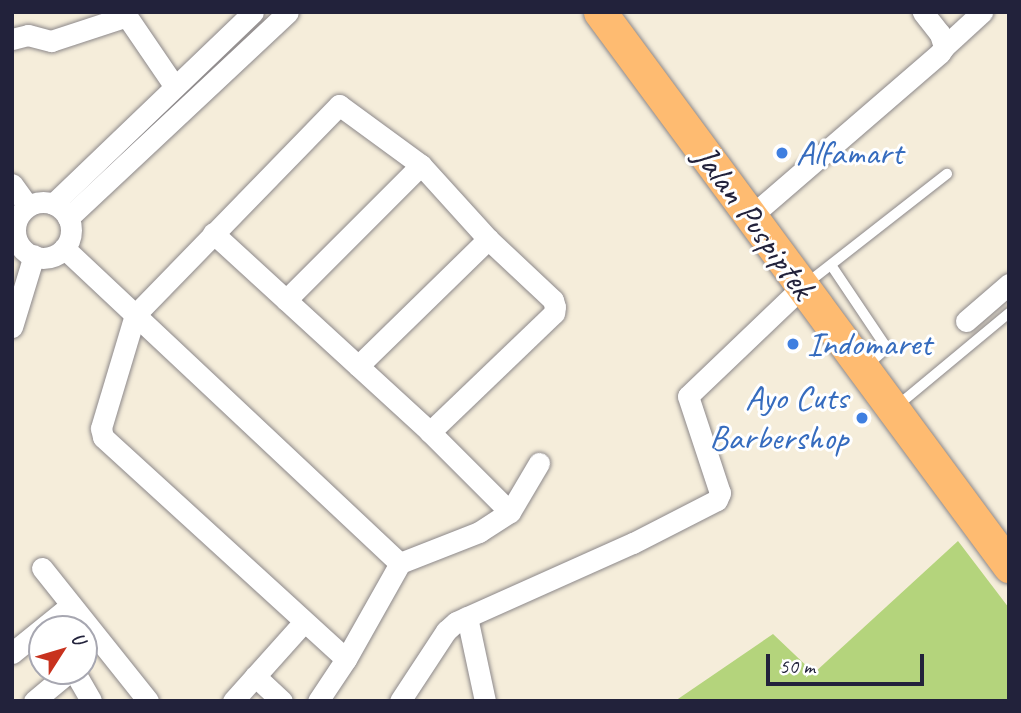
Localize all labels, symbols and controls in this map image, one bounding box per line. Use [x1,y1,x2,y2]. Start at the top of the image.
place label: Alfamart [796,132,903,174]
street label: Jalan Puspiptek [685,137,823,307]
marker: Alfamart [774,145,790,161]
place label: Indomaret [807,323,932,365]
marker: Indomaret [785,336,801,352]
place label: Ayo Cuts Barbershop [709,377,848,459]
marker: Ayo Cuts Barbershop [854,410,870,426]
north arrow [28,615,98,685]
text: U [66,628,91,649]
scale bar [769,640,926,684]
text: 50 m [779,653,815,679]

